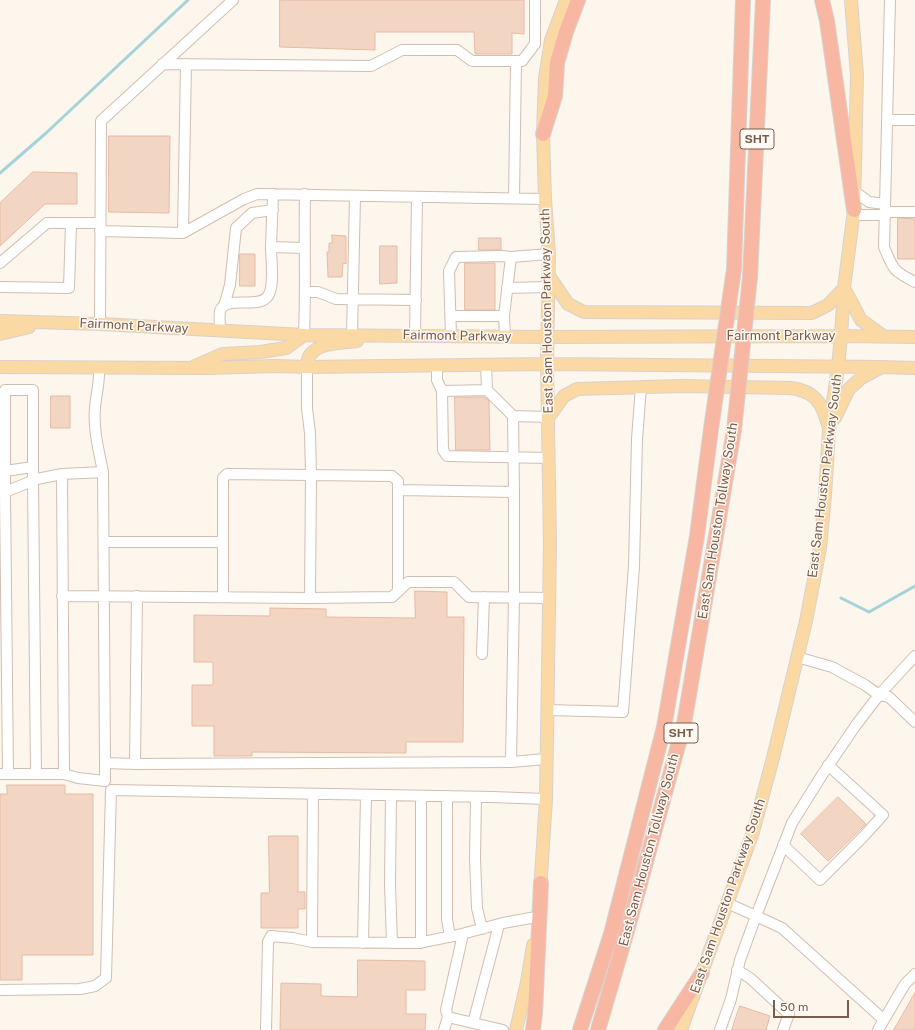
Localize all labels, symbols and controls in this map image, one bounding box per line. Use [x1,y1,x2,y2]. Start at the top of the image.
road number: SHT [740,129,774,149]
street label: East Sam Houston Parkway South [537,208,557,414]
street label: Fairmont Parkway [79,315,189,337]
street label: Fairmont Parkway [402,327,512,345]
street label: Fairmont Parkway [726,328,836,344]
street label: East Sam Houston Parkway South [805,373,845,579]
street label: East Sam Houston Tollway South [695,422,741,620]
road number: SHT [664,723,698,743]
street label: East Sam Houston Tollway South [616,752,682,948]
street label: East Sam Houston Parkway South [687,796,769,996]
scale bar [775,992,851,1018]
text: 50 m [780,1000,808,1014]

